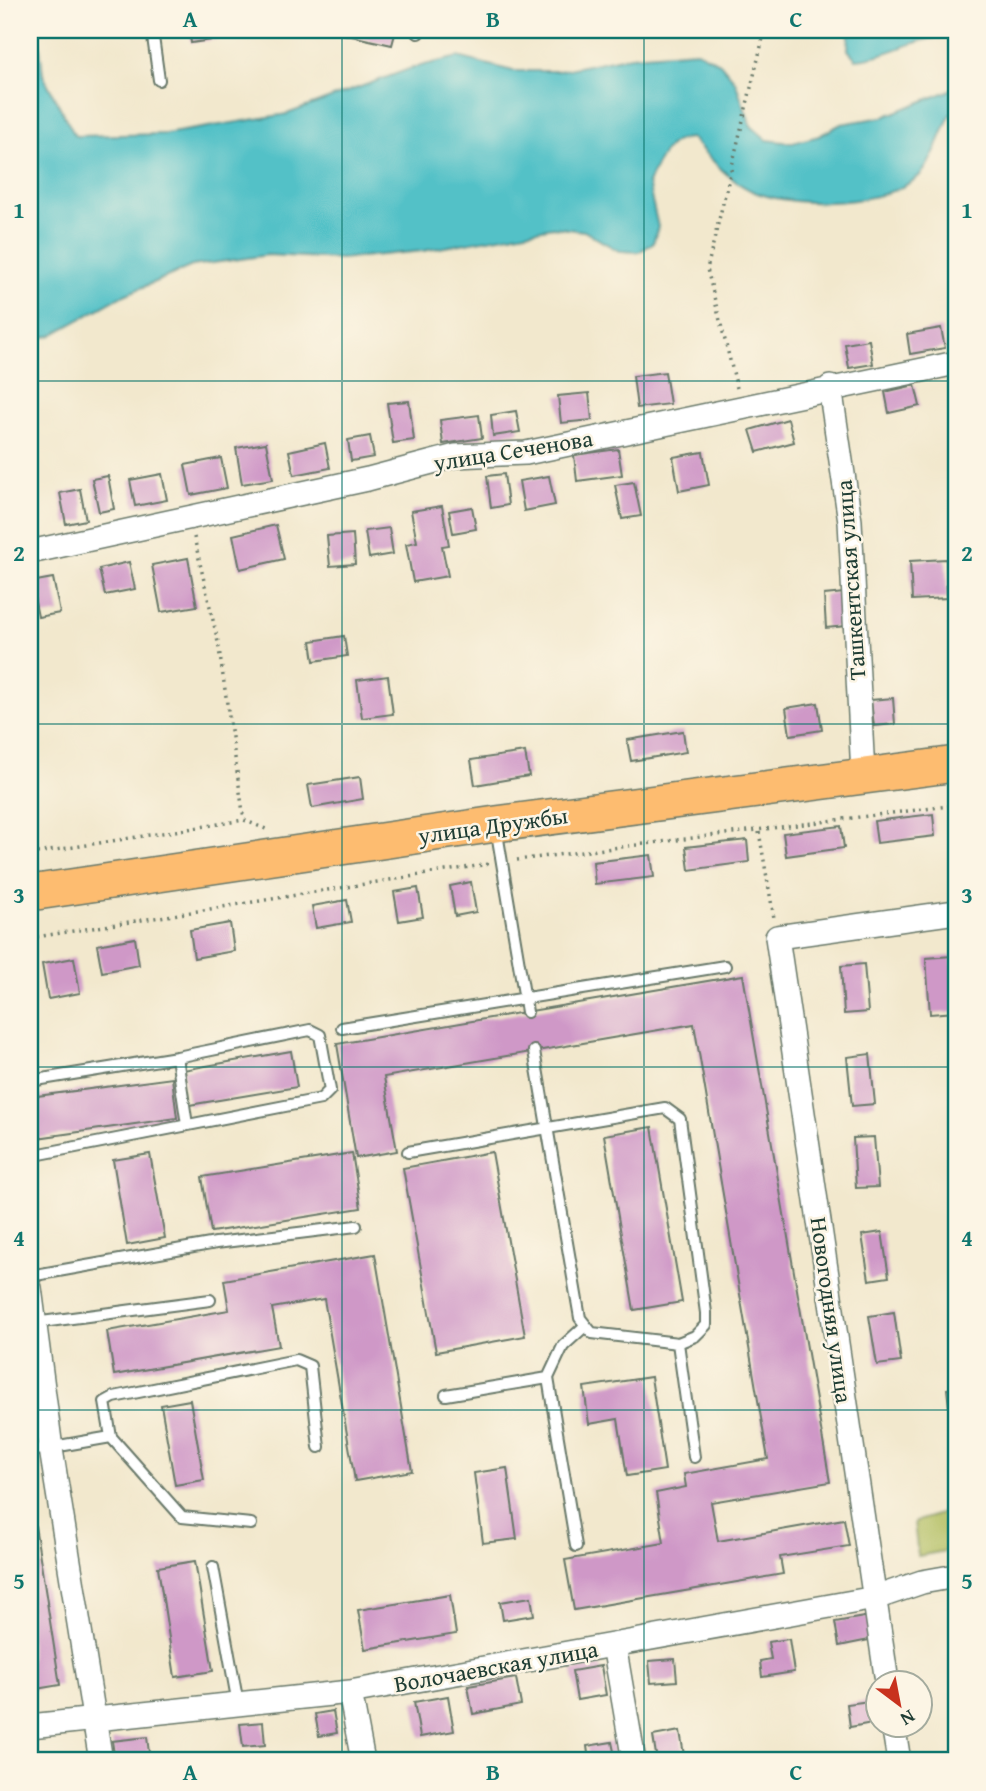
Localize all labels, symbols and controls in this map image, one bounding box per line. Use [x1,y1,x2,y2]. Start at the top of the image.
text: A [183,2,198,35]
text: B [486,2,500,35]
text: C [789,2,803,35]
text: 1 [13,193,25,226]
text: 1 [961,193,973,226]
street label: улица Сеченова [430,421,595,479]
street label: Ташкентская улица [827,479,873,681]
text: 2 [13,536,25,569]
text: 2 [961,536,973,569]
street label: улица Дружбы [415,798,570,852]
text: 3 [13,878,25,911]
text: 3 [961,878,973,911]
street label: Новогодняя улица [803,1215,861,1405]
text: 4 [13,1221,25,1254]
text: 4 [961,1221,973,1254]
text: 5 [13,1564,25,1597]
text: 5 [961,1564,973,1597]
street label: Волочаевская улица [391,1632,601,1700]
north arrow [864,1668,934,1738]
text: N [895,1703,921,1734]
text: A [183,1755,198,1788]
text: B [486,1755,500,1788]
text: C [789,1755,803,1788]

